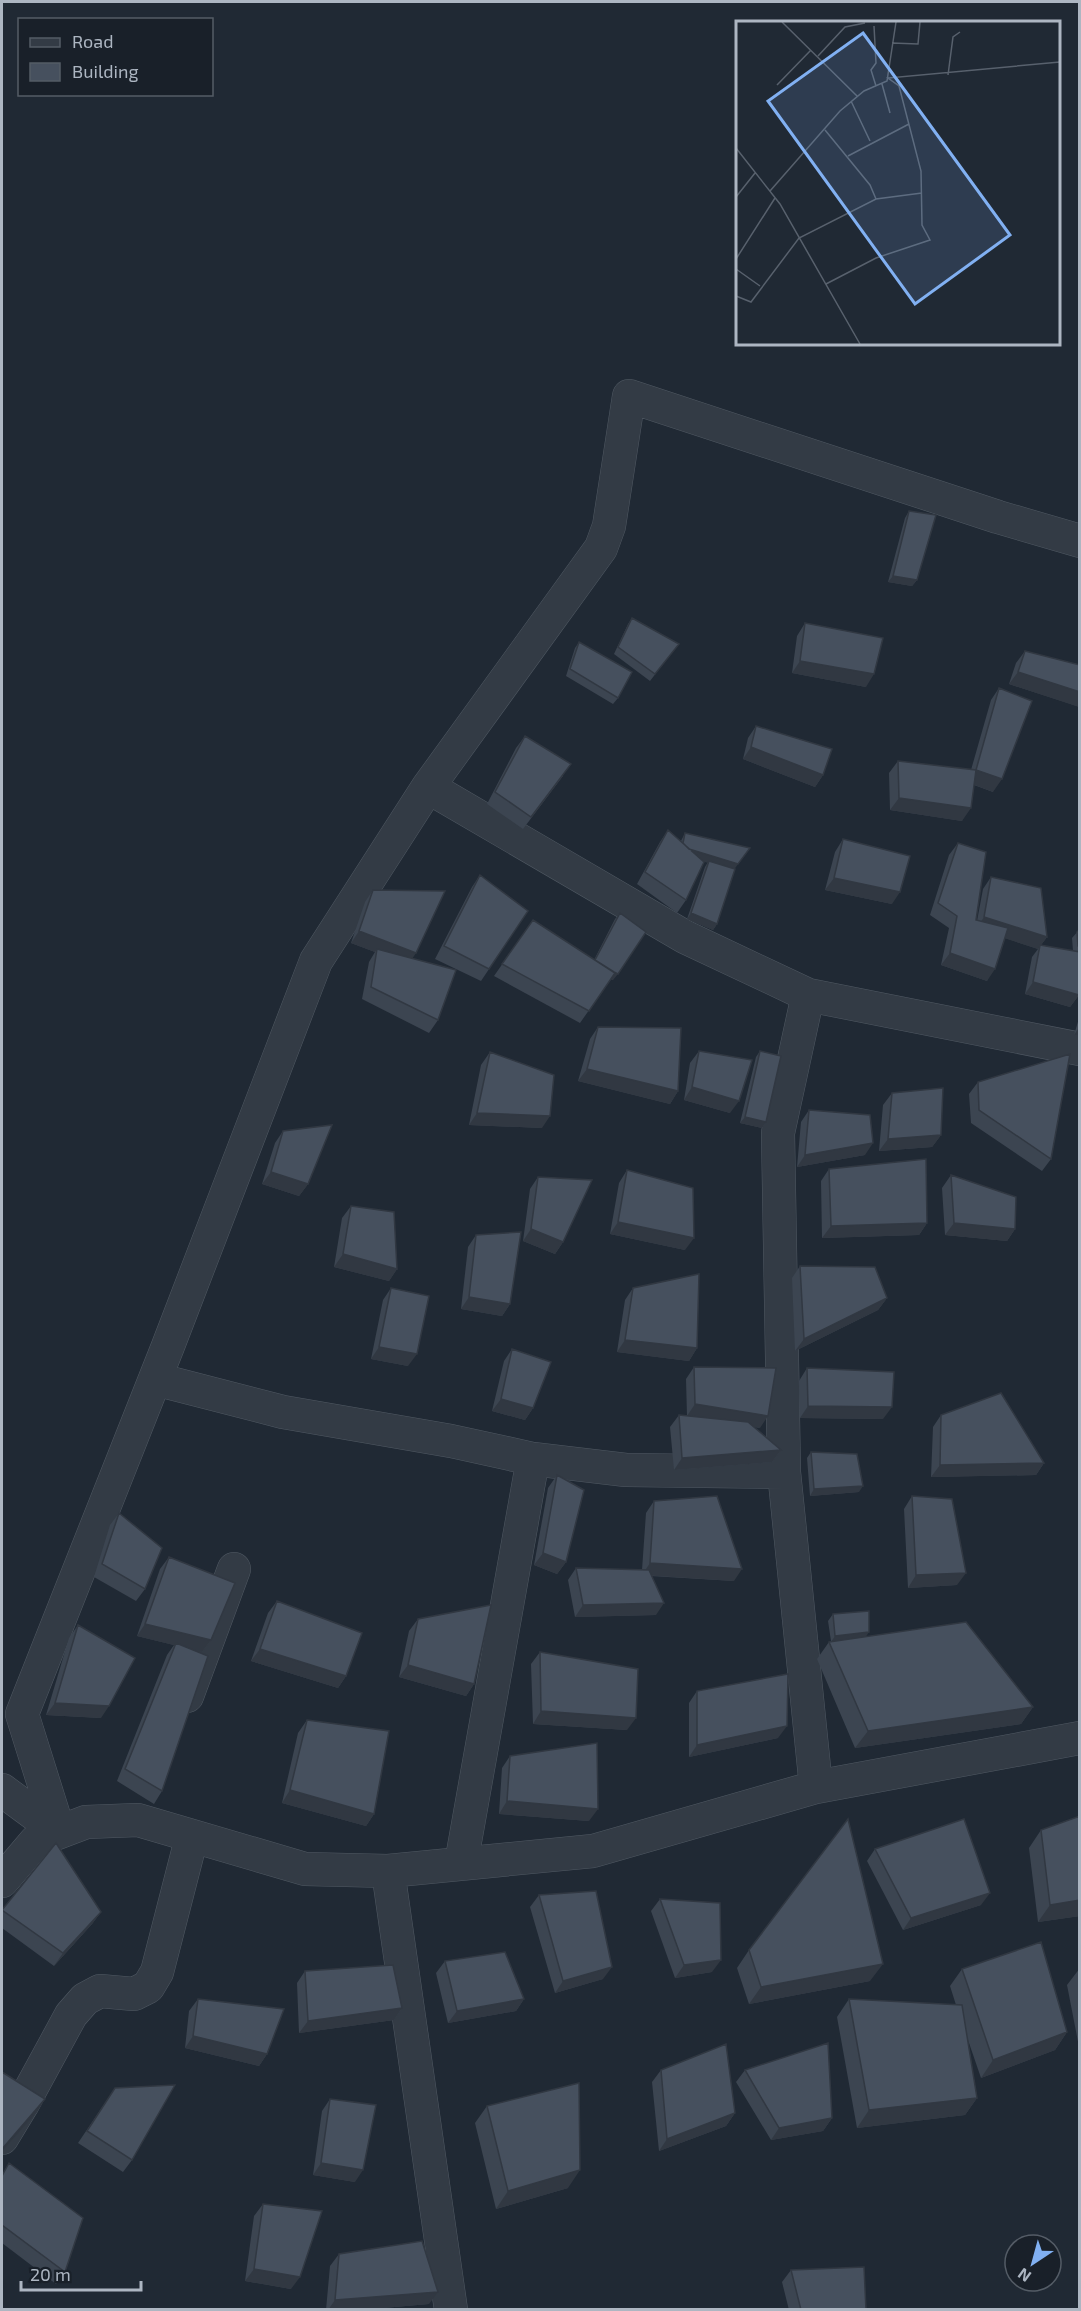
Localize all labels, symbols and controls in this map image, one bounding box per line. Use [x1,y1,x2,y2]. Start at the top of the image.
legend [18,18,213,96]
inset map [736,21,1060,345]
text: Road [72,30,113,52]
text: Building [72,60,139,82]
north arrow [1003,2233,1063,2293]
scale bar [21,2254,141,2292]
text: 20 m [30,2263,71,2285]
text: N [1014,2264,1034,2287]

